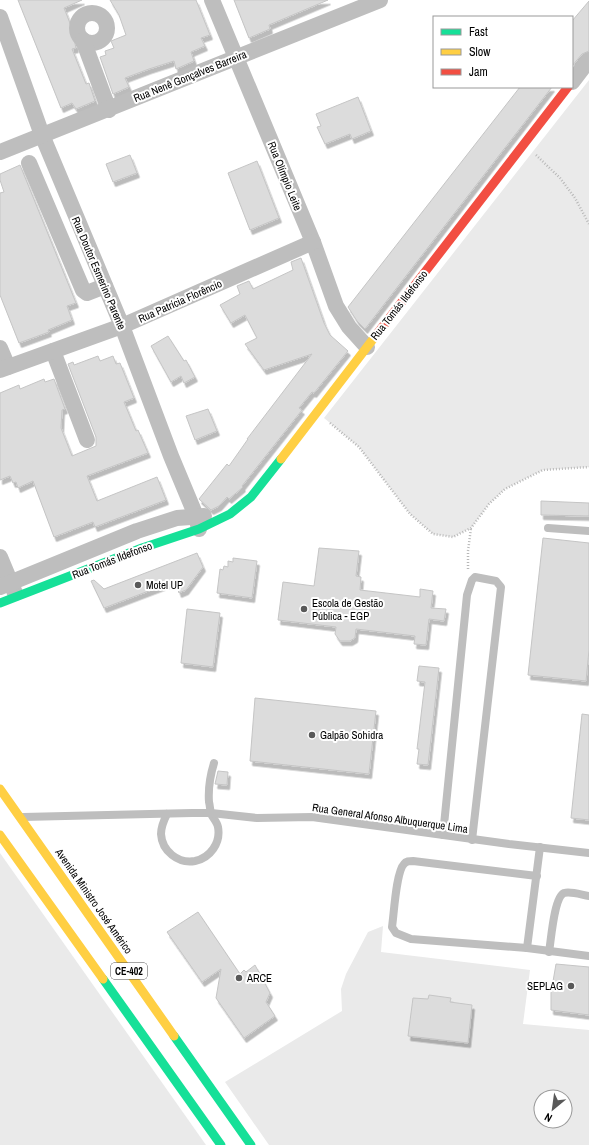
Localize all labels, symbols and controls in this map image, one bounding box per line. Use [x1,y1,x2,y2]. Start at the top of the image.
legend [433,16,573,88]
text: Fast [469,24,488,40]
text: Slow [469,44,491,60]
street label: Rua Nenê Gonçalves Barreira [131,47,249,105]
text: Jam [469,64,488,80]
street label: Rua Olímpio Leite [265,139,305,213]
street label: Rua Doutor Esmerino Parente [69,214,129,332]
street label: Rua Tomás Ildefonso [367,267,431,343]
street label: Rua Patrícia Florêncio [136,276,224,326]
street label: Rua Tomás Ildefonso [70,538,154,582]
place label: Motel UP [146,578,183,592]
marker: Motel UP [133,580,143,590]
place label: Escola de Gestão Pública - EGP [312,596,383,623]
marker: Escola de Gestão Pública - EGP [299,604,309,614]
place label: Galpão Sohidra [320,728,383,742]
marker: Galpão Sohidra [307,730,317,740]
street label: Rua General Afonso Albuquerque Lima [311,800,469,836]
street label: Avenida Ministro José Américo [52,845,136,956]
road number: CE-402 [111,963,147,979]
place label: ARCE [246,971,272,985]
marker: ARCE [234,973,244,983]
place label: SEPLAG [527,979,563,993]
marker: SEPLAG [566,981,576,991]
north arrow [533,1089,573,1129]
text: N [542,1110,554,1125]

